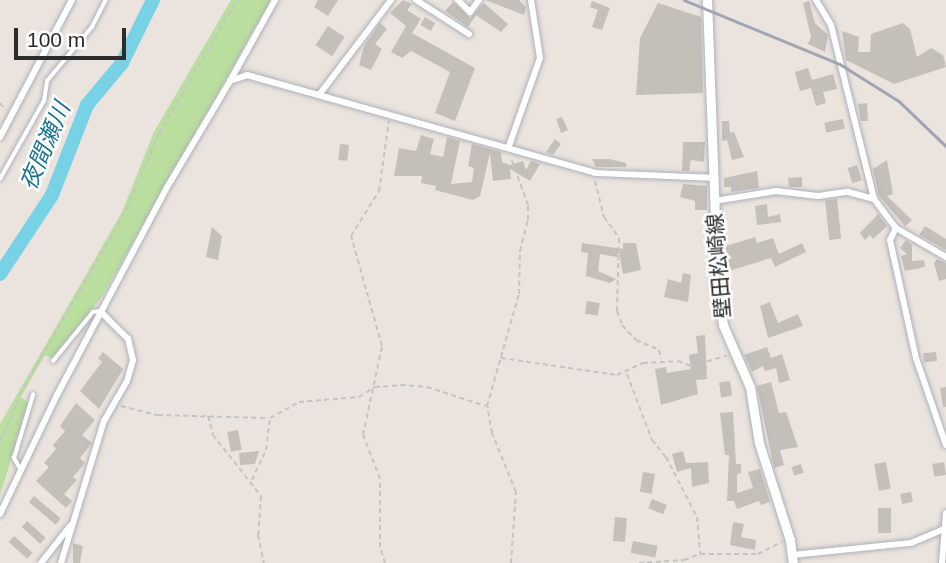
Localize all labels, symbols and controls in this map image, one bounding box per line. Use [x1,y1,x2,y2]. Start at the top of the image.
scale bar [18,14,130,58]
text: 100 m [27,28,85,51]
water label: 夜間瀬川 [14,98,76,194]
street label: 壁田松崎線 [702,213,736,319]

